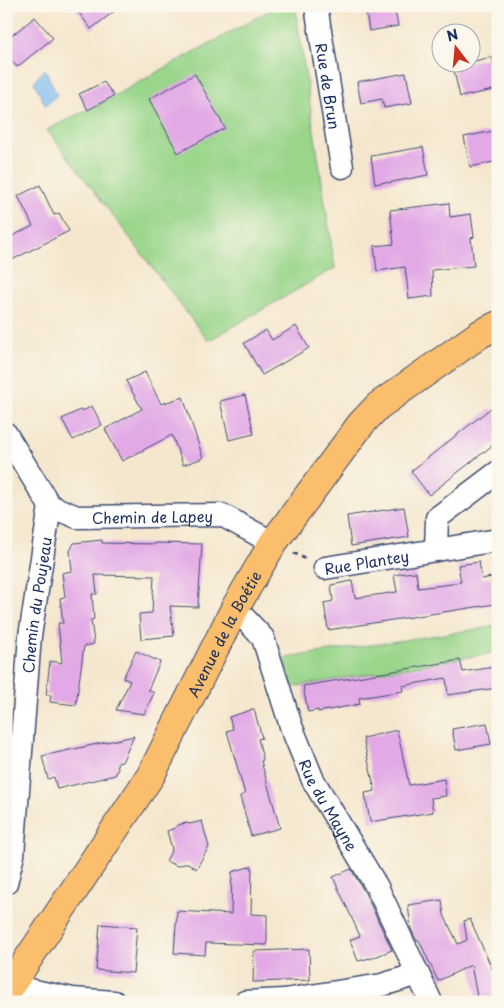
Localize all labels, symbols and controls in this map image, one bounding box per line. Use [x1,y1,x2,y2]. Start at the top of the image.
north arrow [432,22,482,72]
text: N [444,23,461,47]
street label: Rue de Brun [311,41,347,131]
street label: Chemin de Lapey [92,504,213,528]
street label: Chemin du Poujeau [16,535,57,674]
street label: Rue Plantey [322,543,410,579]
street label: Avenue de la Boétie [181,566,266,701]
street label: Rue du Mayne [294,755,364,855]

